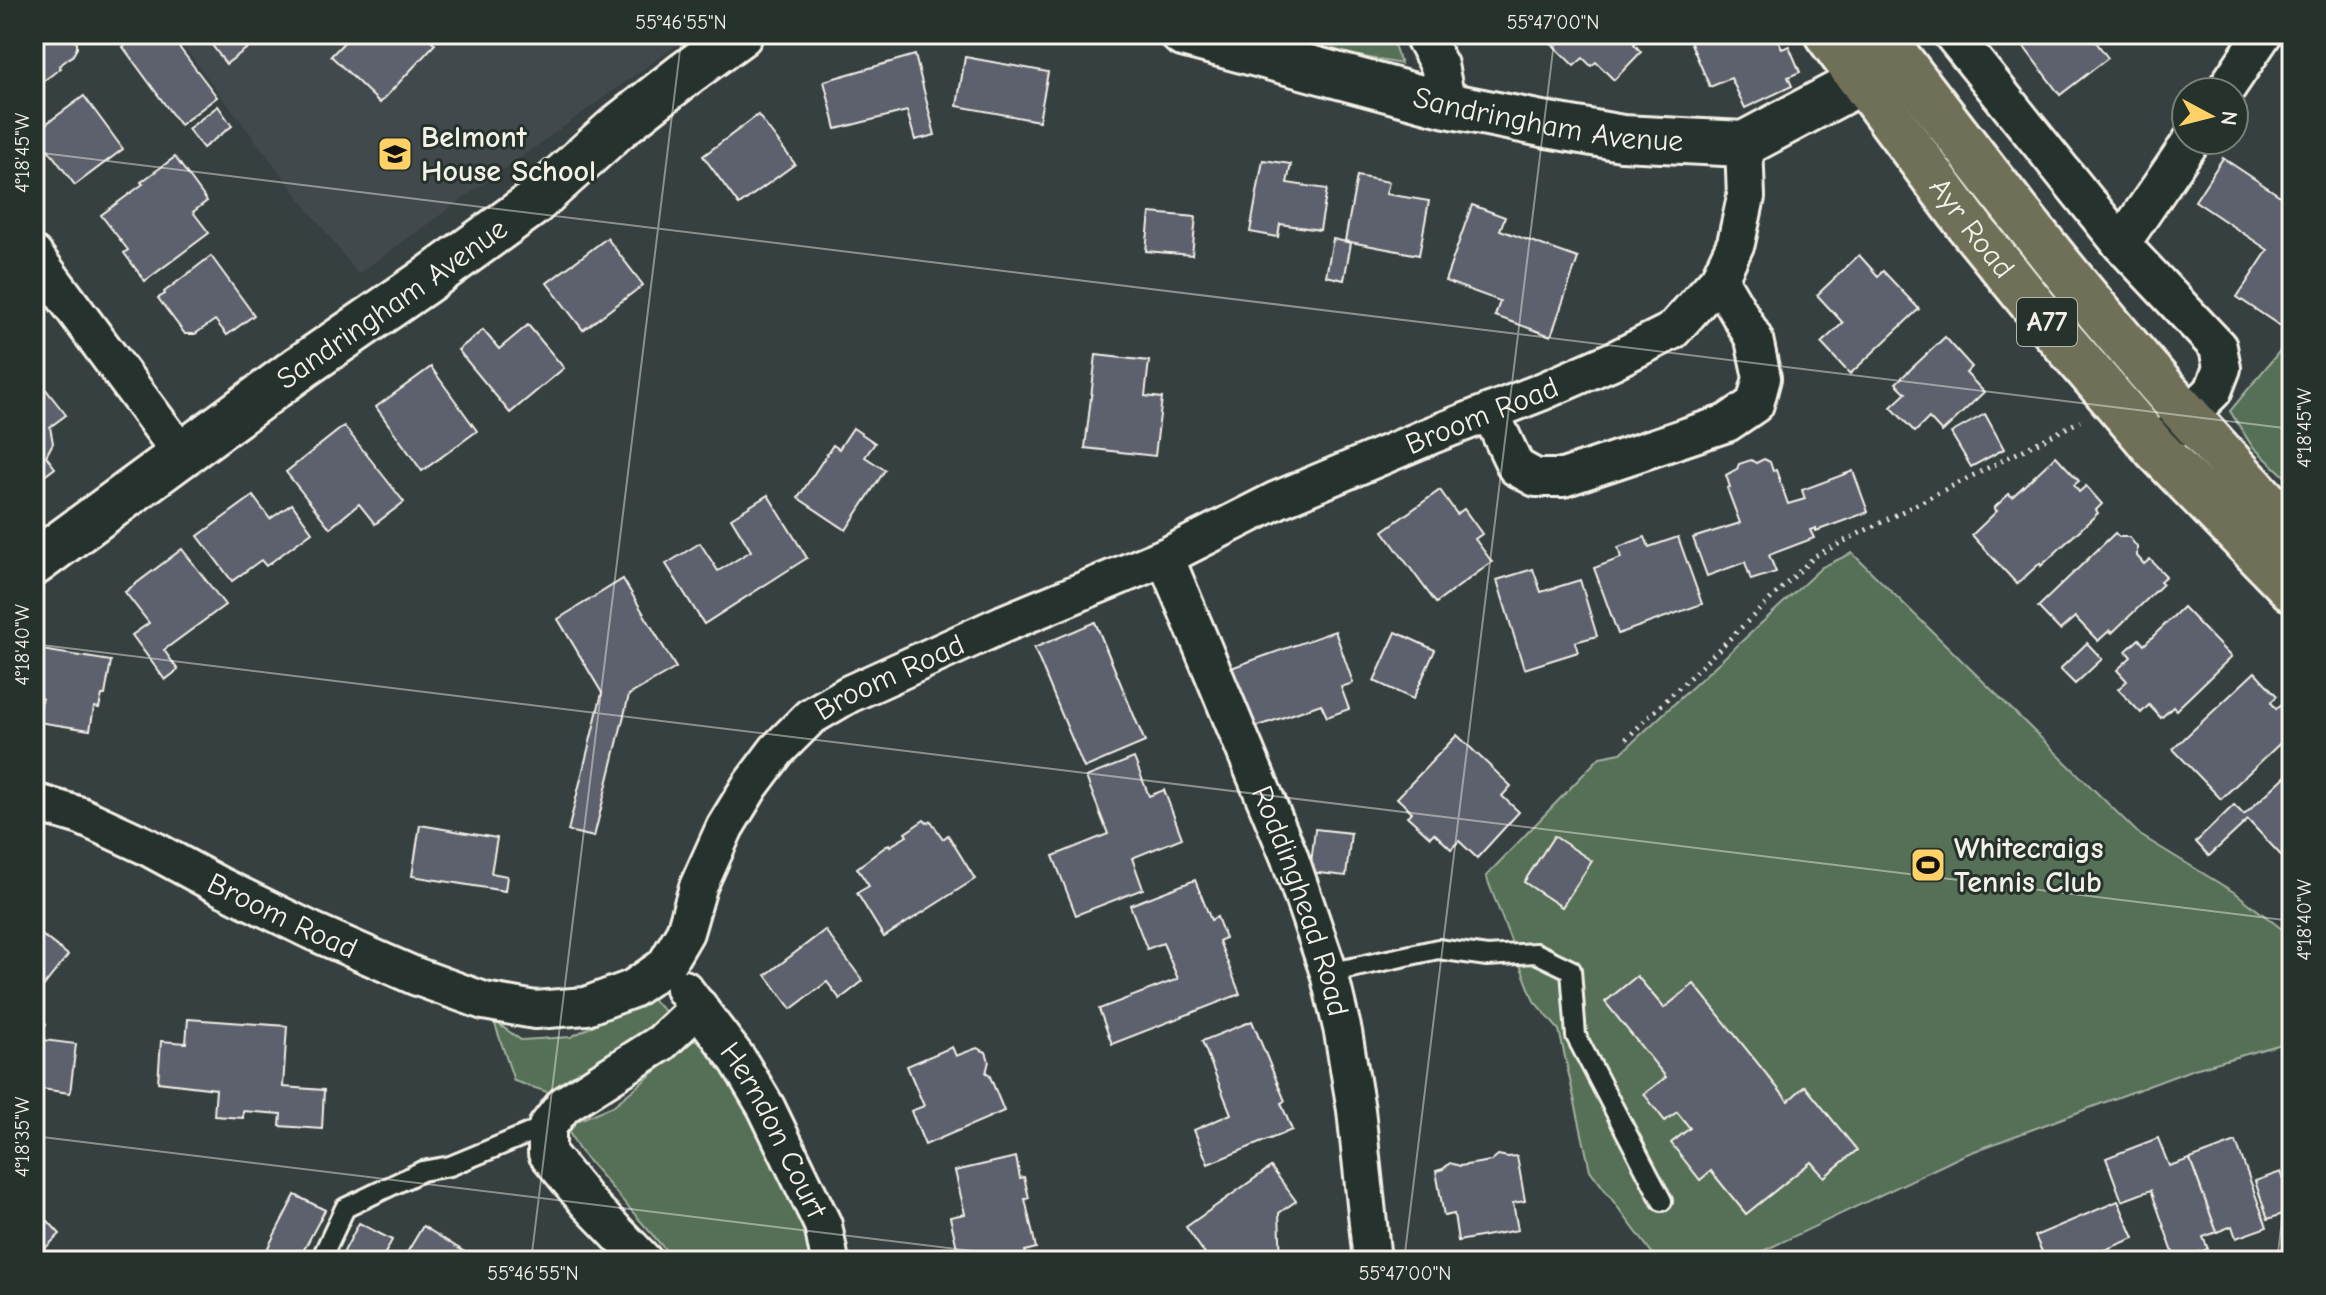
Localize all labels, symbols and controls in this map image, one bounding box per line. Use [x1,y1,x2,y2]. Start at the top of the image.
text: 55°46'55"N [635,11,727,34]
text: 55°47'00"N [1507,11,1599,34]
north arrow [2170,76,2250,156]
street label: Sandringham Avenue [1409,79,1684,158]
text: N [2215,110,2243,127]
text: 4°18'45"W [11,112,34,193]
place label: Belmont House School [421,120,596,189]
school or university icon: Belmont House School [376,135,414,173]
street label: Ayr Road [1922,171,2022,285]
street label: Sandringham Avenue [270,211,514,397]
road number: A77 [2017,298,2077,346]
street label: Broom Road [1400,369,1564,462]
text: 4°18'45"W [2293,387,2316,468]
text: 4°18'40"W [11,604,34,686]
street label: Broom Road [808,627,970,728]
street label: Roddinghead Road [1244,780,1356,1019]
place label: Whitecraigs Tennis Club [1954,831,2103,900]
sports icon: Whitecraigs Tennis Club [1909,846,1947,884]
street label: Broom Road [202,865,363,966]
text: 4°18'40"W [2293,879,2316,961]
street label: Herndon Court [713,1035,835,1225]
text: 4°18'35"W [11,1096,34,1177]
text: 55°46'55"N [487,1262,579,1285]
text: 55°47'00"N [1359,1262,1451,1285]

